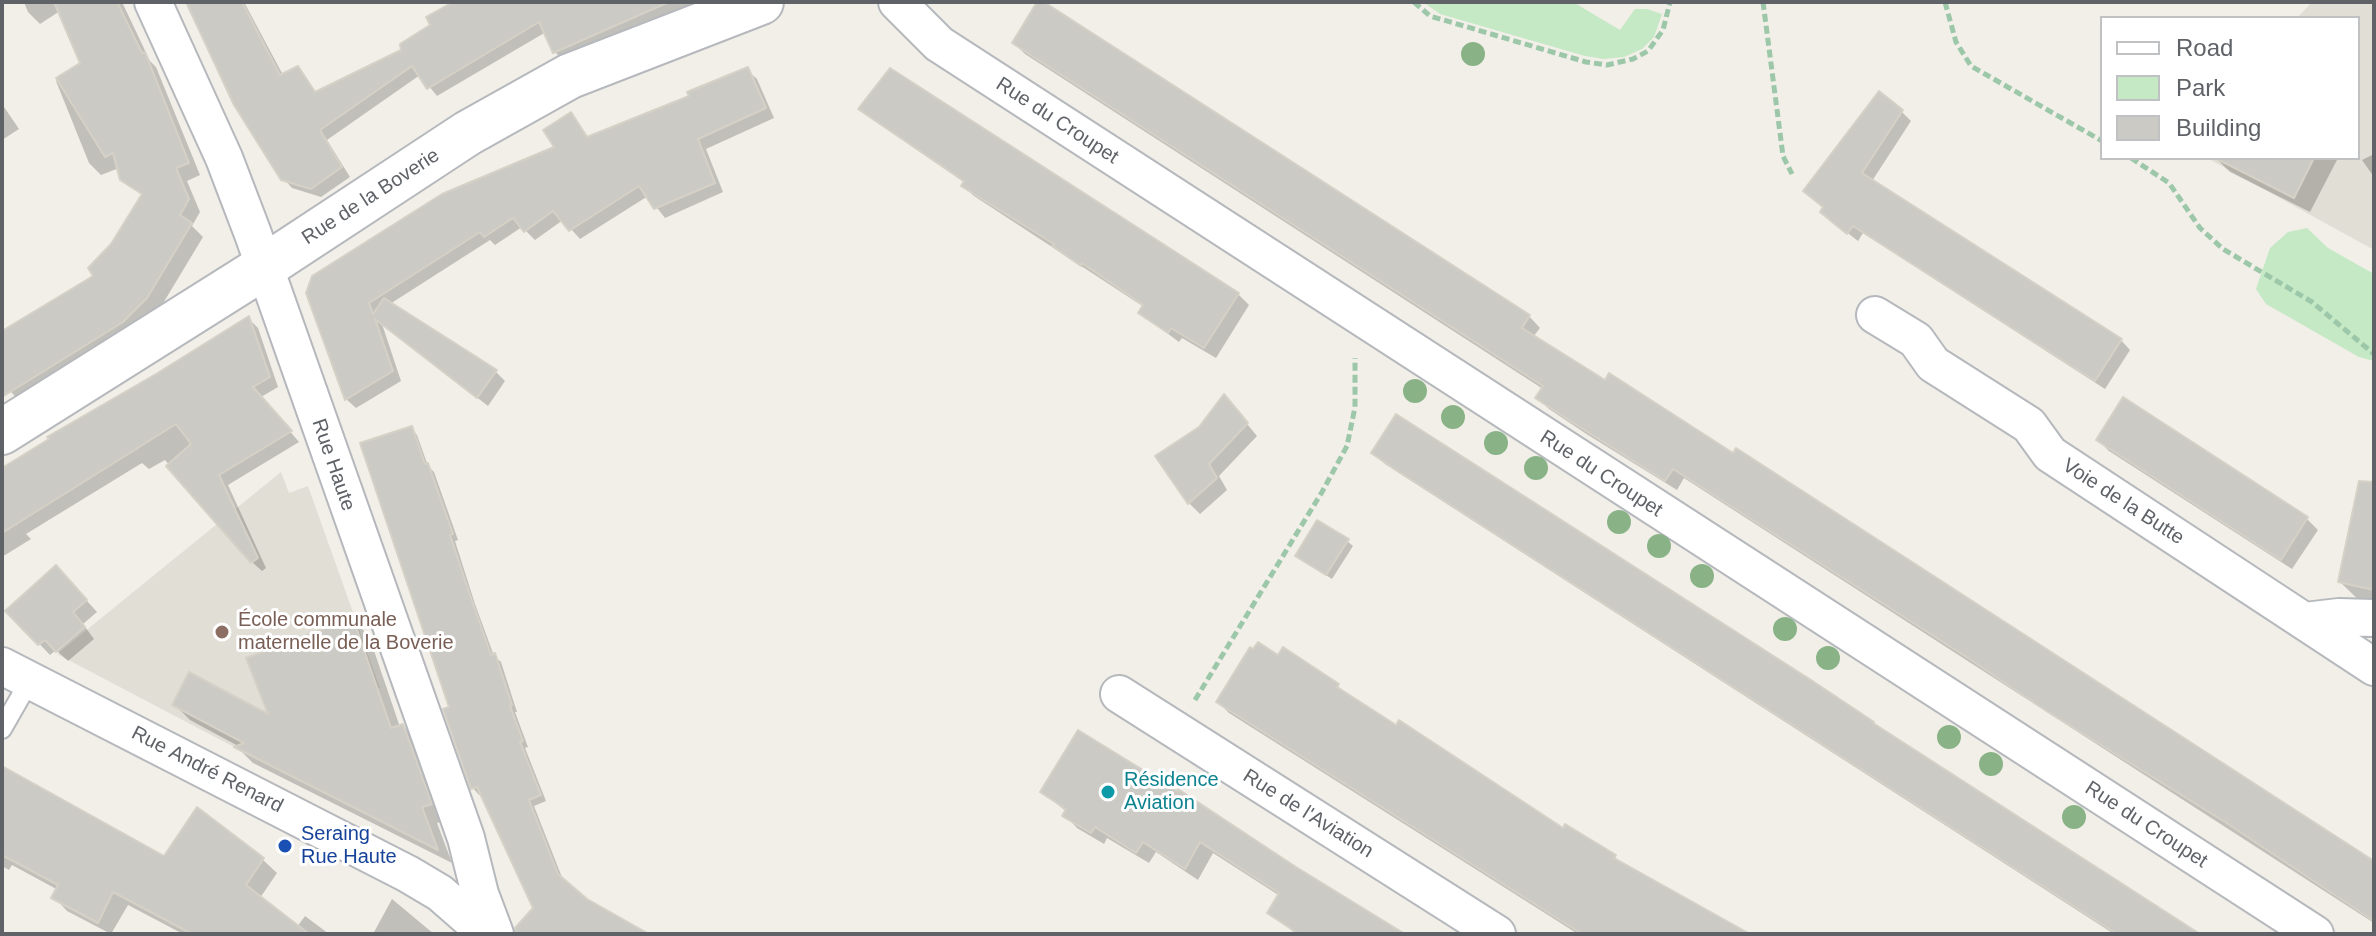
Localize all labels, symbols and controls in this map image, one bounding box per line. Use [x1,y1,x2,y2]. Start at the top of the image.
legend [2100,16,2360,160]
text: Road [2176,34,2233,61]
street label: Rue du Croupet [991,72,1123,170]
text: Park [2176,74,2225,101]
text: Building [2176,114,2261,141]
street label: Rue de la Boverie [298,144,444,250]
street label: Rue Haute [306,416,360,514]
street label: Rue du Croupet [1535,425,1667,523]
street label: Voie de la Butte [2058,454,2188,550]
place label: École communale maternelle de la Boverie [238,608,454,655]
marker: École communale maternelle de la Boverie [213,623,231,641]
street label: Rue André Renard [127,721,287,819]
street label: Rue de l'Aviation [1238,764,1378,864]
place label: Résidence Aviation [1124,768,1219,815]
street label: Rue du Croupet [2080,776,2212,874]
marker: Résidence Aviation [1099,783,1117,801]
place label: Seraing Rue Haute [301,822,397,869]
marker: Seraing Rue Haute [276,837,294,855]

